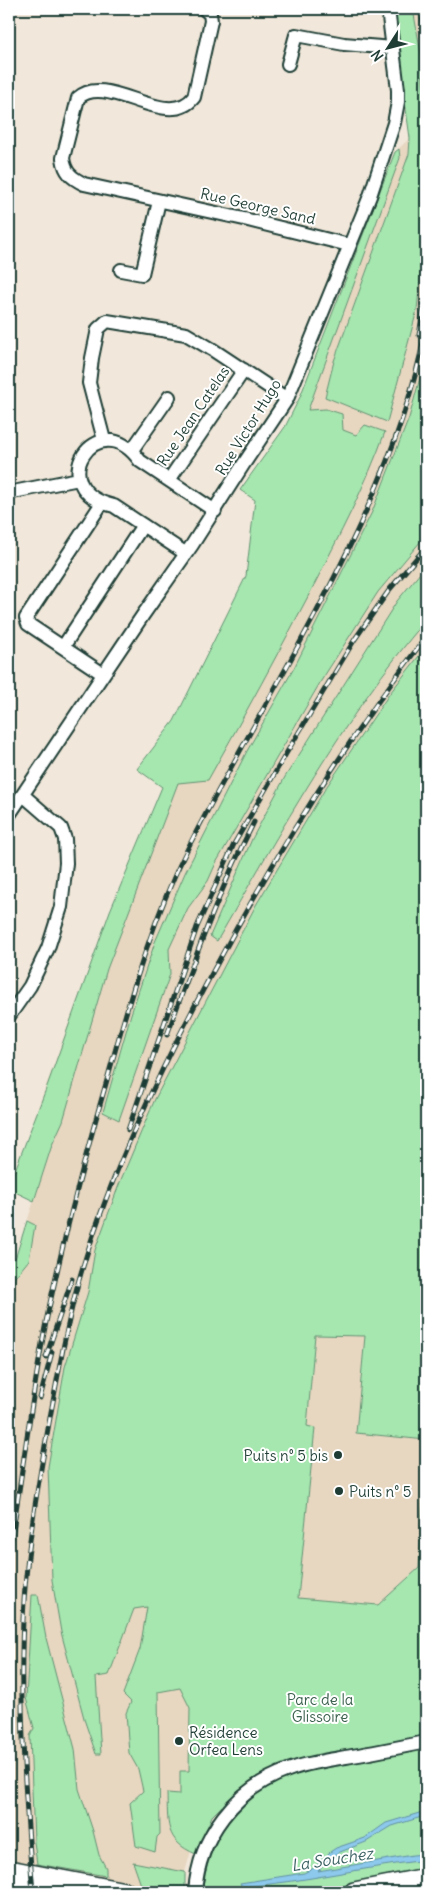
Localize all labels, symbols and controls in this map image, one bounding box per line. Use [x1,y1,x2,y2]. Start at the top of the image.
north arrow [362,22,412,72]
text: N [367,46,388,65]
street label: Rue George Sand [199,184,318,229]
street label: Rue Jean Catelas [153,362,234,470]
street label: Rue Victor Hugo [211,375,285,479]
place label: Puits n° 5 bis [243,1446,328,1465]
marker: Puits n° 5 bis [332,1449,344,1461]
place label: Puits n° 5 [349,1482,411,1501]
marker: Puits n° 5 [333,1485,345,1497]
park label: Parc de la Glissoire [287,1690,354,1726]
place label: Résidence Orfea Lens [189,1723,263,1759]
marker: Résidence Orfea Lens [173,1735,185,1747]
water label: La Souchez [290,1842,376,1875]

